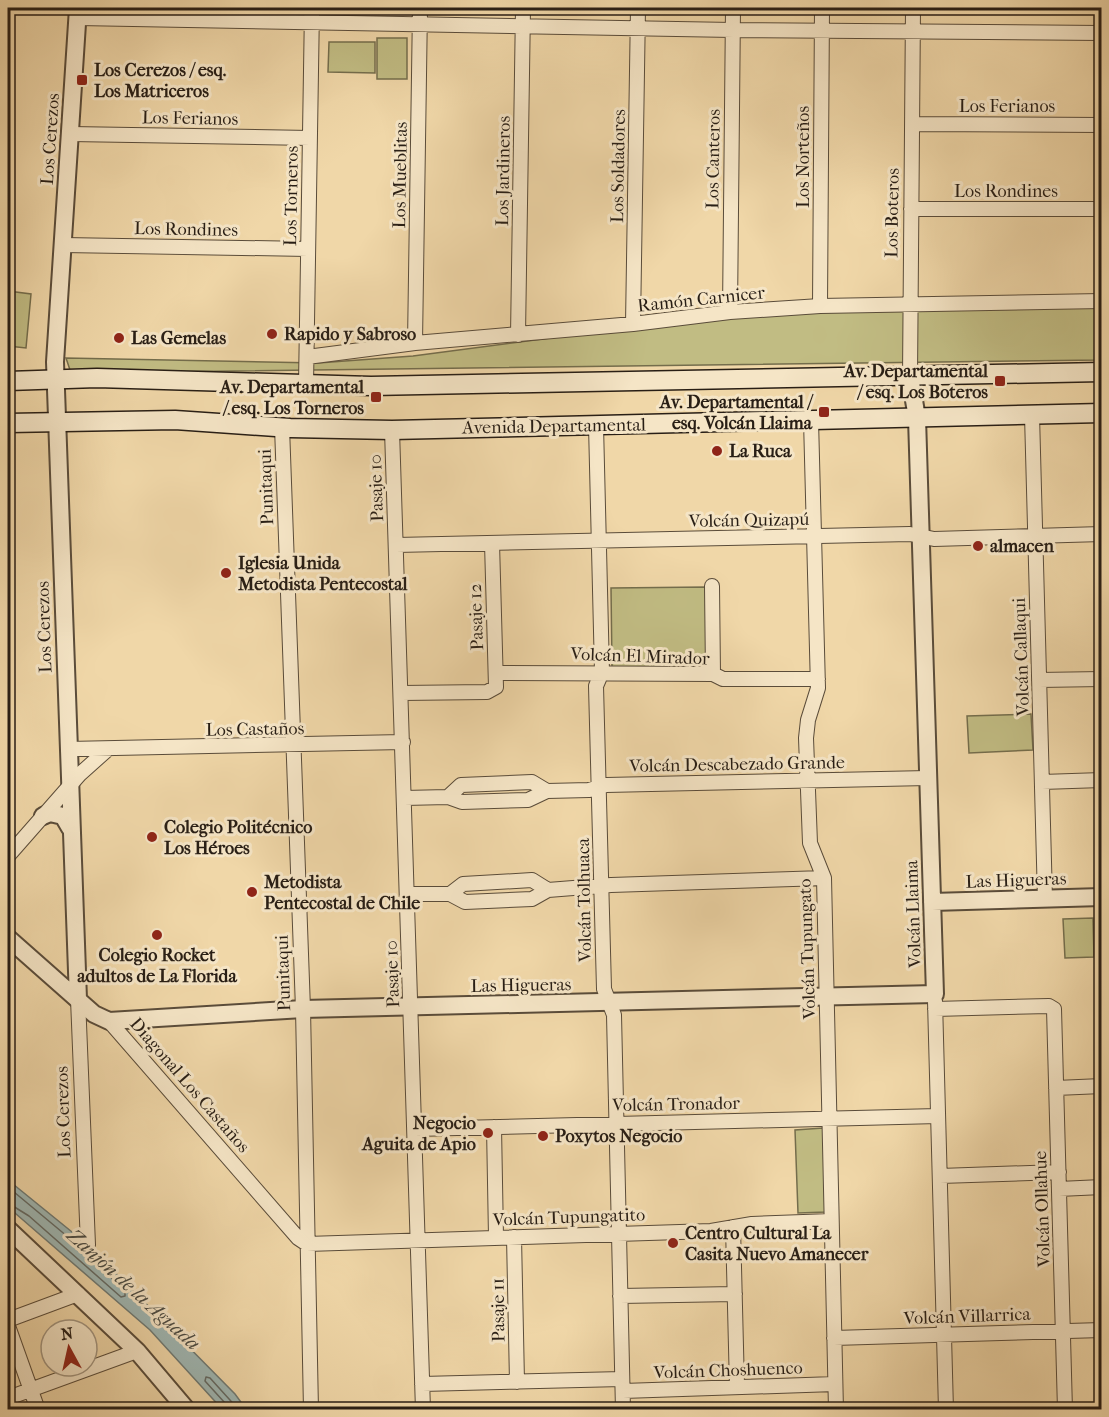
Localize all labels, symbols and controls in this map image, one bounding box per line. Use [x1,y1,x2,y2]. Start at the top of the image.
place label: Los Cerezos / esq. Los Matriceros [94,60,227,102]
marker: Los Cerezos / esq. Los Matriceros [75,73,89,87]
street label: Los Cerezos [37,92,64,186]
street label: Los Ferianos [959,96,1056,117]
street label: Los Norteños [793,106,814,208]
street label: Los Ferianos [142,107,239,130]
street label: Los Canteros [702,108,725,209]
street label: Los Soldadores [607,109,630,223]
street label: Los Jardineros [492,115,515,226]
street label: Los Mueblitas [389,121,412,229]
street label: Los Torneros [280,145,303,246]
street label: Los Boteros [881,167,904,258]
street label: Los Rondines [954,181,1058,202]
street label: Los Rondines [134,218,238,241]
street label: Ramón Carnicer [636,282,766,317]
place label: Rapido y Sabroso [284,324,416,345]
marker: Rapido y Sabroso [265,327,279,341]
place label: Las Gemelas [131,328,226,349]
marker: Las Gemelas [112,331,126,345]
place label: Av. Departamental / esq. Los Boteros [843,361,989,403]
marker: Av. Departamental / esq. Los Boteros [993,374,1007,388]
place label: Av. Departamental / esq. Los Torneros [219,377,365,419]
marker: Av. Departamental / esq. Los Torneros [369,390,383,404]
place label: Av. Departamental / esq. Volcán Llaima [659,392,815,434]
marker: Av. Departamental / esq. Volcán Llaima [817,405,831,419]
street label: Avenida Departamental [461,414,646,439]
place label: La Ruca [729,441,792,462]
marker: La Ruca [710,444,724,458]
street label: Punitaqui [255,448,278,525]
street label: Pasaje 10 [365,454,388,522]
street label: Volcán Quizapú [688,509,809,532]
place label: almacen [990,536,1054,557]
marker: almacen [971,539,985,553]
place label: Iglesia Unida Metodista Pentecostal [237,553,409,595]
marker: Iglesia Unida Metodista Pentecostal [219,566,233,580]
street label: Los Cerezos [32,580,57,673]
street label: Pasaje 12 [465,583,488,651]
street label: Volcán Callaqui [1009,597,1034,718]
street label: Volcán El Mirador [569,644,710,669]
street label: Los Castaños [206,718,305,741]
street label: Volcán Descabezado Grande [628,752,845,777]
place label: Colegio Politécnico Los Héroes [164,817,312,859]
marker: Colegio Politécnico Los Héroes [145,830,159,844]
street label: Volcán Tolhuaca [573,837,596,963]
street label: Volcán Llaima [901,859,926,969]
street label: Las Higueras [965,868,1067,893]
place label: Metodista Pentecostal de Chile [263,872,420,914]
street label: Volcán Tupungato [795,878,820,1021]
marker: Metodista Pentecostal de Chile [245,885,259,899]
marker: Colegio Rocket adultos de La Florida [150,928,164,942]
street label: Punitaqui [272,934,295,1011]
street label: Pasaje 10 [381,940,404,1008]
place label: Colegio Rocket adultos de La Florida [77,945,237,987]
street label: Las Higueras [470,974,572,997]
street label: Diagonal Los Castaños [125,1013,254,1157]
street label: Los Cerezos [51,1065,76,1158]
street label: Volcán Tronador [611,1093,740,1116]
place label: Negocio Aguita de Apio [361,1113,476,1155]
marker: Negocio Aguita de Apio [481,1126,495,1140]
place label: Poxytos Negocio [555,1126,682,1147]
marker: Poxytos Negocio [536,1129,550,1143]
street label: Volcán Ollahue [1030,1150,1055,1269]
street label: Volcán Tupungatito [491,1204,646,1231]
water label: Zanjón de la Aguada [61,1222,205,1355]
place label: Centro Cultural La Casita Nuevo Amanecer [685,1223,869,1265]
marker: Centro Cultural La Casita Nuevo Amanecer [666,1236,680,1250]
street label: Pasaje 11 [487,1278,510,1342]
street label: Volcán Villarrica [902,1304,1032,1329]
north arrow [39,1318,99,1378]
text: N [60,1323,75,1344]
street label: Volcán Choshuenco [652,1357,803,1384]

